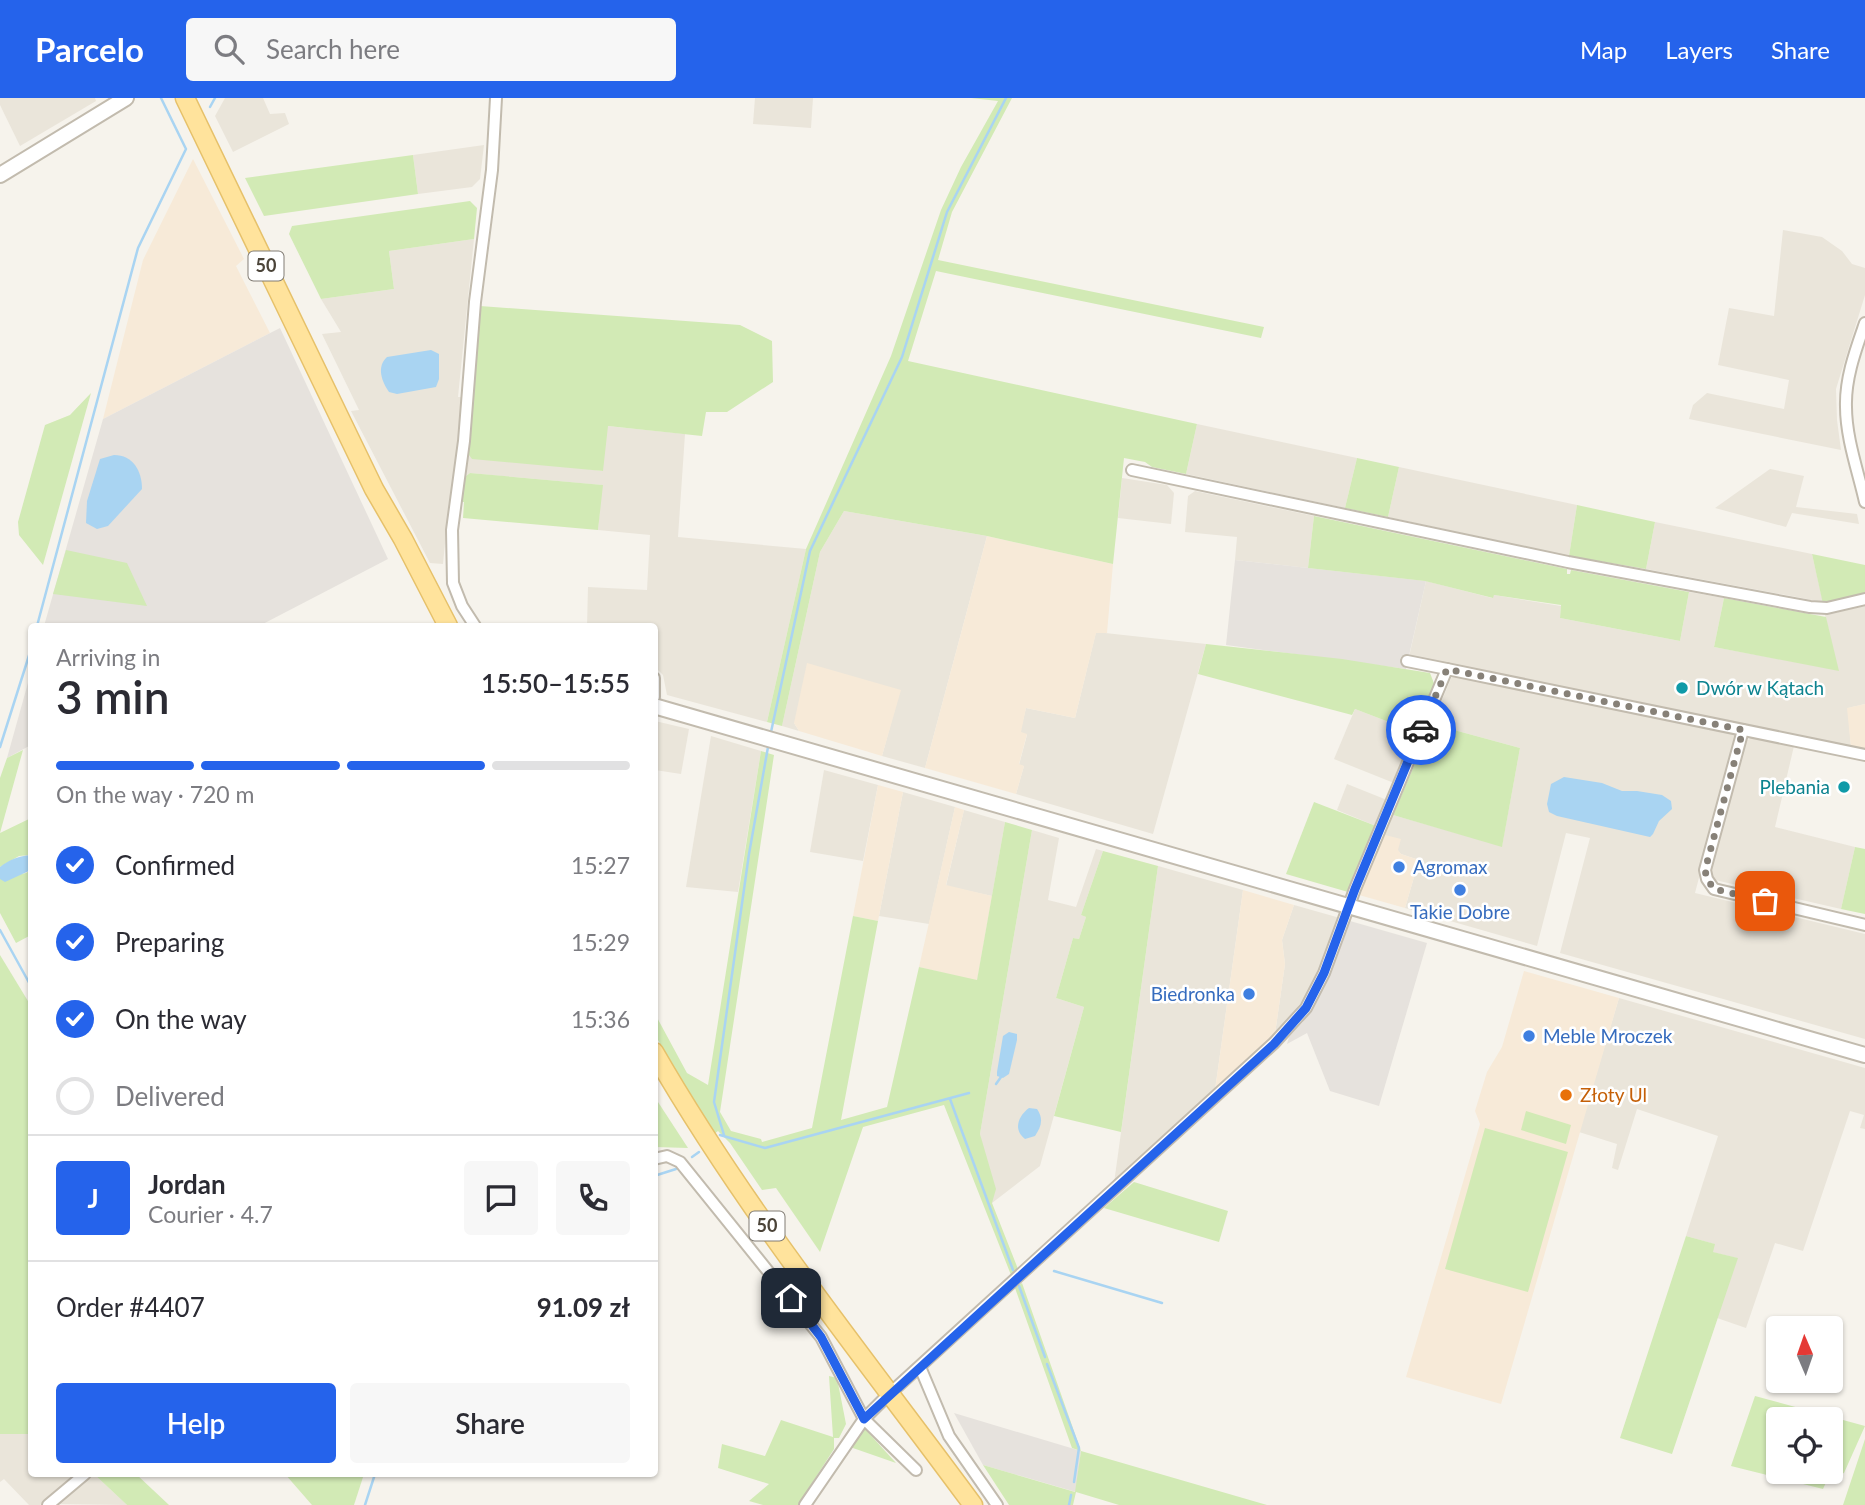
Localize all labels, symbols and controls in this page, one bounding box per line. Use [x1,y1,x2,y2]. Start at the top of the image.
search box [186,18,676,81]
text: Parcelo [35,29,144,69]
icon: search [210,30,248,68]
text: Search here [266,33,400,65]
text: Map [1580,35,1627,64]
text: Layers [1665,35,1733,64]
text: Share [1771,35,1830,64]
road number: 50 [248,252,284,280]
text: Arriving in [56,643,160,671]
text: 15:50–15:55 [481,667,630,699]
text: 3 min [56,669,170,724]
place label: Dwór w Kątach [1696,676,1824,699]
marker: Dwór w Kątach [1674,680,1690,696]
courier [1386,695,1456,765]
icon: car [1402,711,1440,749]
place label: Plebania [1759,775,1830,798]
marker: Plebania [1836,779,1852,795]
text: On the way · 720 m [56,780,255,808]
icon: check [56,846,94,884]
text: Confirmed [115,849,235,881]
text: 15:27 [571,851,630,879]
place label: Agromax [1413,855,1488,878]
marker: Agromax [1391,859,1407,875]
pin [1735,871,1795,931]
marker: Takie Dobre [1452,882,1468,898]
icon: bag [1746,882,1784,920]
place label: Takie Dobre [1410,900,1510,923]
icon: check [56,923,94,961]
text: Preparing [115,926,224,958]
text: 15:29 [571,928,630,956]
place label: Biedronka [1151,982,1235,1005]
marker: Biedronka [1241,986,1257,1002]
icon: check [56,1000,94,1038]
text: On the way [115,1003,247,1035]
text: 15:36 [571,1005,630,1033]
place label: Meble Mroczek [1543,1024,1673,1047]
marker: Meble Mroczek [1521,1028,1537,1044]
text: Delivered [115,1080,225,1112]
place label: Złoty Ul [1580,1083,1647,1106]
marker: Złoty Ul [1558,1087,1574,1103]
button: chat [464,1161,538,1235]
button: phone [556,1161,630,1235]
text: Jordan [148,1168,226,1200]
text: J [87,1182,99,1214]
text: Courier · 4.7 [148,1200,273,1228]
road number: 50 [750,1212,784,1240]
pin [761,1268,821,1328]
icon: home [772,1279,810,1317]
text: Order #4407 [56,1291,205,1323]
text: 91.09 zł [537,1291,630,1323]
north arrow [1766,1316,1843,1393]
map controls [1766,1316,1843,1484]
button: Help [56,1383,336,1463]
button: Share [350,1383,630,1463]
button: locate [1766,1407,1843,1484]

